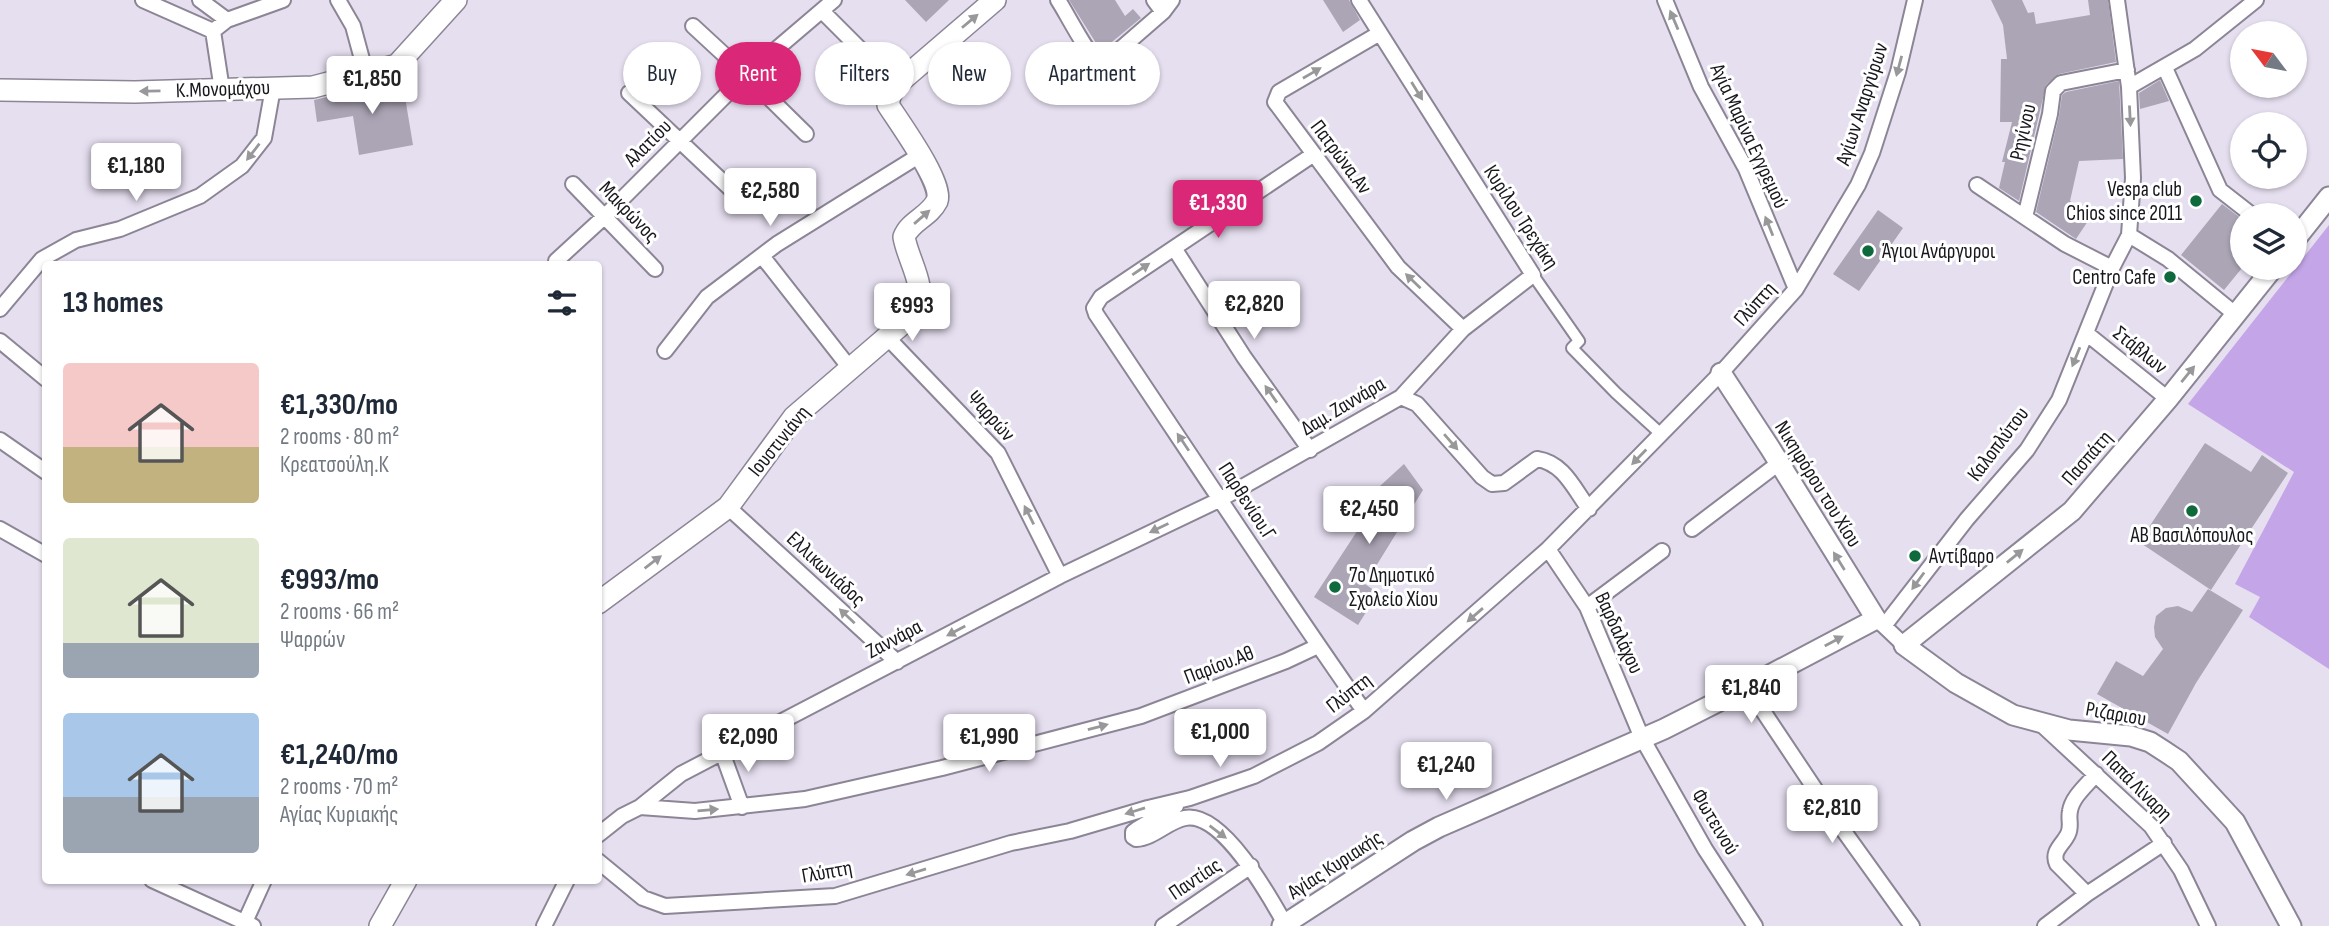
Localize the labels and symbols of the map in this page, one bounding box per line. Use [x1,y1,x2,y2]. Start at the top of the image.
one-way arrow [1668,9,1679,30]
one-way arrow [962,14,979,29]
north arrow [2230,21,2306,98]
street label: Αγίων Αναργύρων [1830,40,1894,169]
one-way arrow [1893,56,1903,77]
pin: €1,850 [315,57,429,116]
street label: Αγία Μαρίνα Εγγρεμού [1704,59,1793,212]
one-way arrow [1302,66,1321,79]
street label: Κ.Μονομάχου [175,75,271,103]
one-way arrow [1410,81,1423,100]
one-way arrow [139,86,161,97]
street label: Ρηγίνου [2004,101,2042,163]
one-way arrow [2125,106,2136,128]
street label: Αλατίου [618,114,677,173]
street label: Πατρώνα.Αν [1305,115,1377,199]
one-way arrow [247,143,261,161]
pin: €1,180 [79,144,193,203]
street label: Κυρίλου Τρεχάκη [1478,160,1564,274]
pin: €2,580 [713,168,827,228]
street label: Μακρώνος [594,176,664,248]
place label: Vespa club Chios since 2011 [2066,177,2183,226]
pin: €1,330 [1161,180,1275,240]
marker: Vespa club Chios since 2011 [2188,193,2204,209]
one-way arrow [913,209,931,225]
one-way arrow [1763,216,1774,237]
place label: Άγιοι Ανάργυροι [1882,239,1995,264]
marker: Άγιοι Ανάργυροι [1860,243,1876,259]
one-way arrow [1132,263,1151,276]
place label: Centro Cafe [2072,265,2156,290]
marker: Centro Cafe [2162,269,2178,285]
one-way arrow [1405,274,1422,290]
street label: Γλύπτη [1729,277,1781,331]
pin: €2,820 [1197,282,1311,341]
pin: €993 [871,284,953,343]
street label: Στάβλων [2108,321,2172,379]
one-way arrow [2071,347,2082,368]
one-way arrow [2180,365,2195,383]
street label: Δαμ. Ζαννάρα [1296,371,1390,441]
one-way arrow [1264,385,1278,403]
street label: Ψαρρών [962,386,1020,446]
street label: Ιουστινιάνη [743,401,815,481]
street label: Καλοπλύτου [1962,402,2034,486]
street label: Νικηφόρου του Χίου [1769,416,1867,552]
street label: Πασπάτη [2056,426,2118,490]
one-way arrow [1176,432,1189,452]
one-way arrow [1443,433,1459,451]
one-way arrow [1630,449,1647,466]
street label: Παρθενίου.Γ [1213,458,1281,545]
pin: €2,450 [1312,486,1426,546]
marker: ΑΒ Βασιλόπουλος [2184,503,2200,519]
one-way arrow [1024,505,1035,525]
one-way arrow [1149,523,1169,534]
place label: ΑΒ Βασιλόπουλος [2130,523,2253,548]
street label: Ελλικωνιάδος [781,526,871,612]
place label: Αντίβαρο [1928,544,1994,569]
marker: Αντίβαρο [1907,548,1923,564]
one-way arrow [2006,549,2024,564]
one-way arrow [1833,551,1846,571]
one-way arrow [644,556,662,570]
place label: 7ο Δημοτικό Σχολείο Χίου [1349,563,1438,612]
one-way arrow [1911,572,1925,590]
marker: 7ο Δημοτικό Σχολείο Χίου [1327,579,1343,595]
street label: Βαρδαλάχου [1589,588,1649,678]
one-way arrow [1466,607,1484,623]
one-way arrow [838,609,855,624]
street label: Ζαννάρα [862,614,926,664]
one-way arrow [946,625,966,636]
one-way arrow [1824,635,1844,647]
street label: Παρίου.Αθ [1180,640,1258,690]
pin: €1,840 [1694,666,1808,725]
street label: Γλύπτη [1321,668,1377,718]
street label: Ριζαριου [2084,696,2148,732]
pin: €1,000 [1163,710,1277,769]
pin: €2,090 [691,714,805,774]
pin: €1,990 [932,714,1046,774]
one-way arrow [1087,721,1109,732]
pin: €1,240 [1389,742,1503,802]
street label: Παπά Λίναρη [2096,745,2178,827]
street label: Φωτεινού [1686,785,1744,859]
pin: €2,810 [1775,786,1889,845]
one-way arrow [697,804,719,815]
one-way arrow [1124,807,1145,817]
one-way arrow [1208,825,1226,840]
street label: Αγίας Κυριακής [1282,825,1387,905]
street label: Παντίας [1164,853,1226,905]
street label: Γλύπτη [800,855,854,889]
one-way arrow [905,868,926,878]

